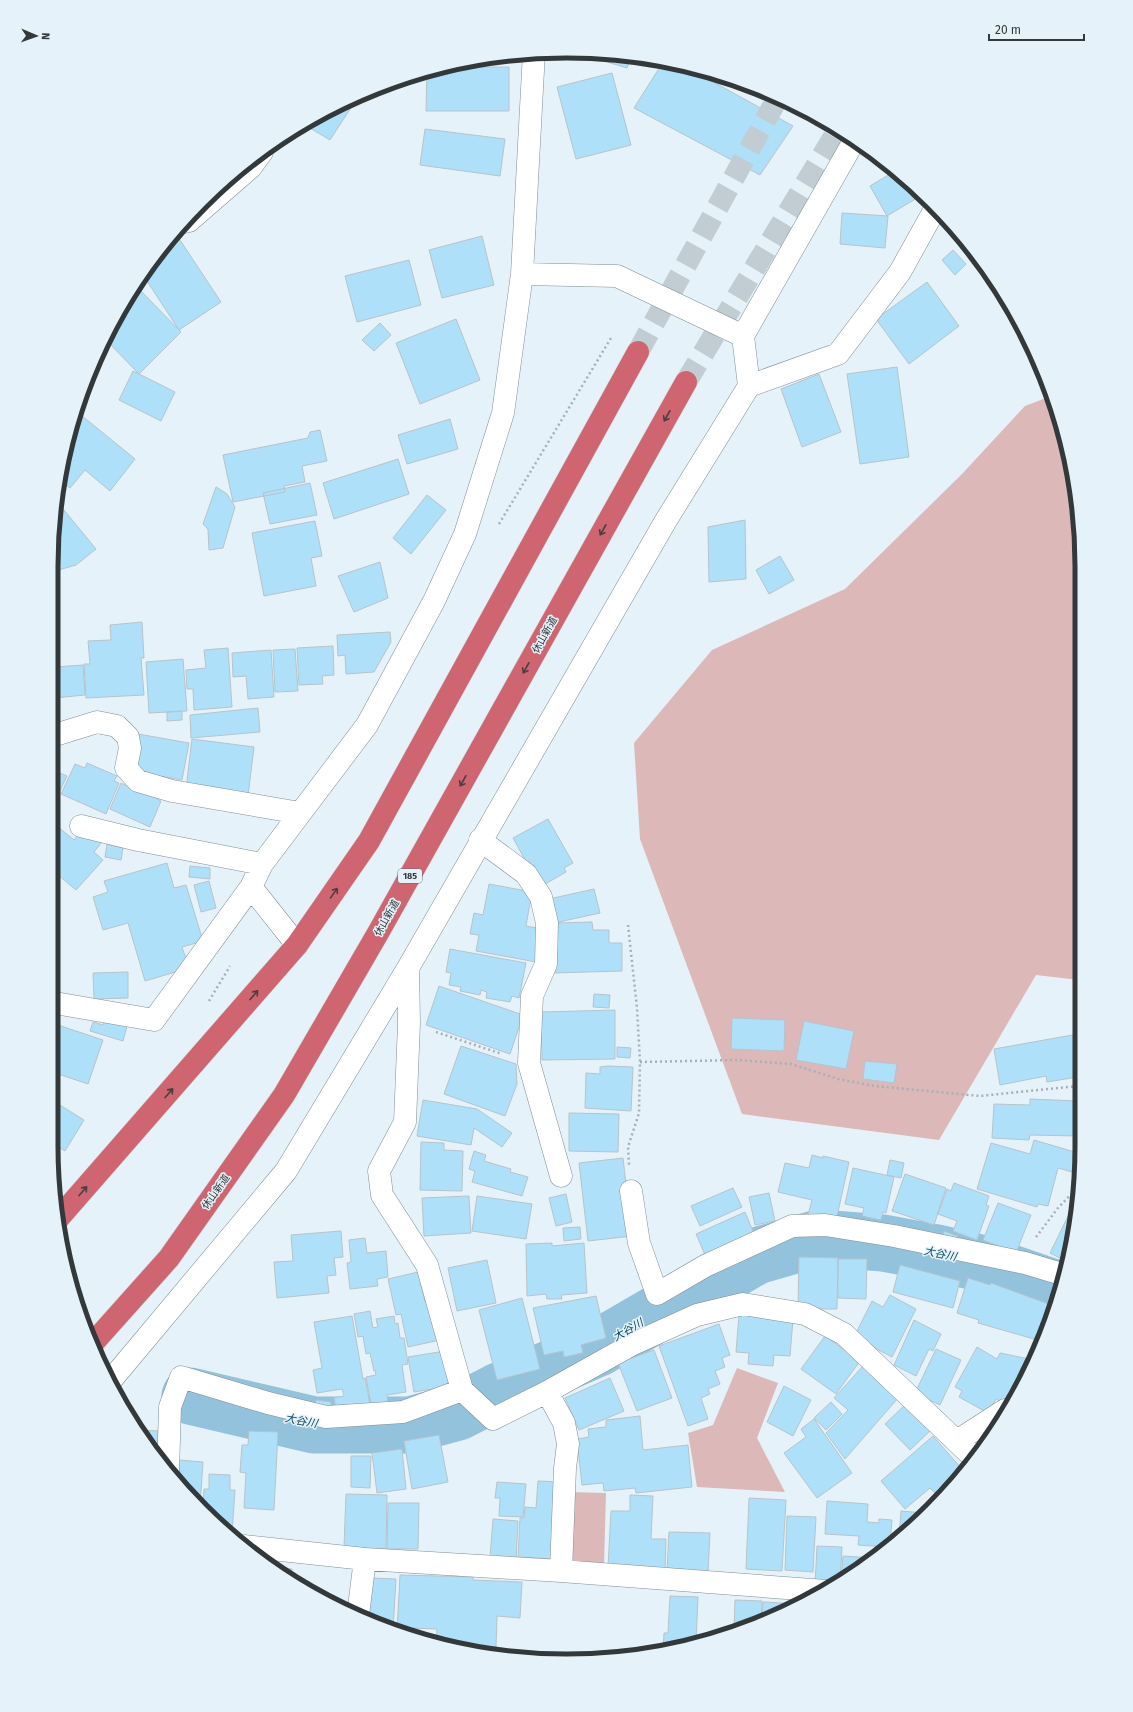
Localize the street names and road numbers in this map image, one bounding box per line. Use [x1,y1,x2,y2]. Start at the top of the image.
street label: 休山新道 [530,615,560,655]
road number: 185 [398,869,422,883]
street label: 休山新道 [372,898,402,938]
street label: 休山新道 [200,1172,232,1212]

